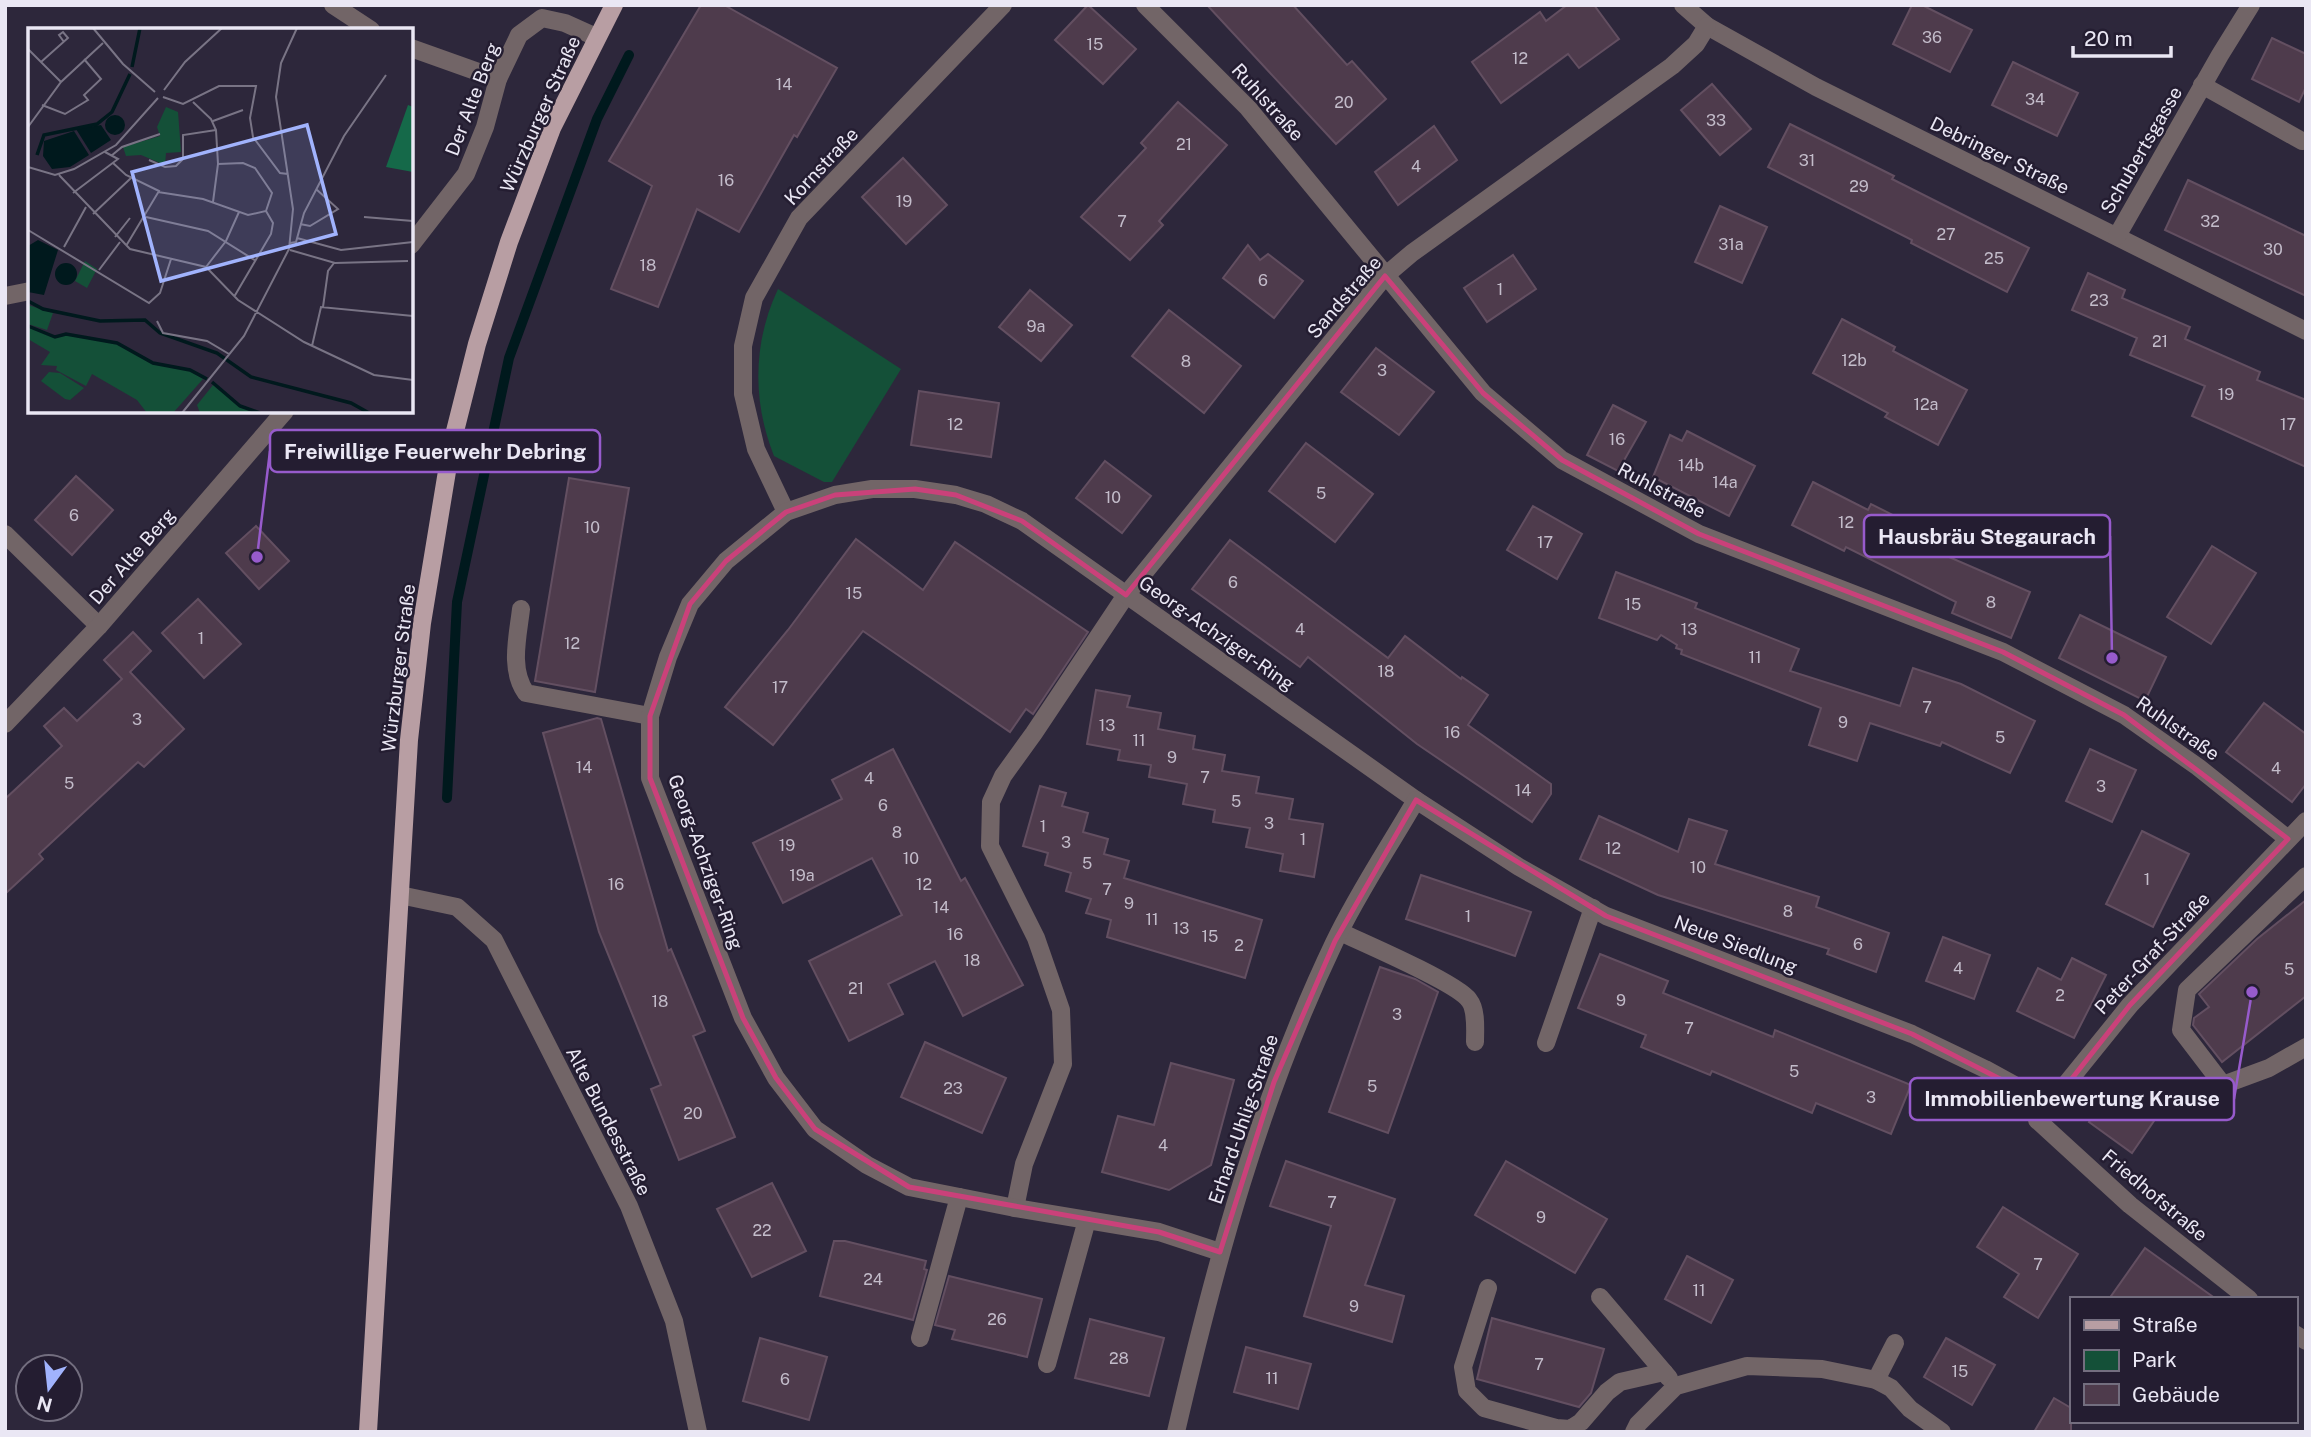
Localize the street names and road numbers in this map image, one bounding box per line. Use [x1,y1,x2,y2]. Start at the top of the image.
street label: Würzburger Straße [496,32,584,196]
street label: Der Alte Berg [440,39,504,159]
street label: Ruhlstraße [1227,59,1309,145]
street label: Schubertsgasse [2096,83,2186,217]
street label: Debringer Straße [1927,112,2073,198]
street label: Kornstraße [780,123,862,209]
street label: Sandstraße [1302,251,1386,343]
street label: Ruhlstraße [1614,458,1710,522]
street label: Der Alte Berg [85,504,180,608]
street label: Georg-Achziger-Ring [1135,571,1299,695]
street label: Würzburger Straße [377,583,419,753]
street label: Ruhlstraße [2132,691,2224,765]
street label: Georg-Achziger-Ring [664,771,748,953]
street label: Peter-Graf-Straße [2090,888,2214,1018]
street label: Neue Siedlung [1671,910,1801,978]
street label: Erhard-Uhlig-Straße [1204,1031,1282,1207]
street label: Alte Bundesstraße [562,1043,656,1199]
street label: Friedhofstraße [2098,1145,2212,1245]

